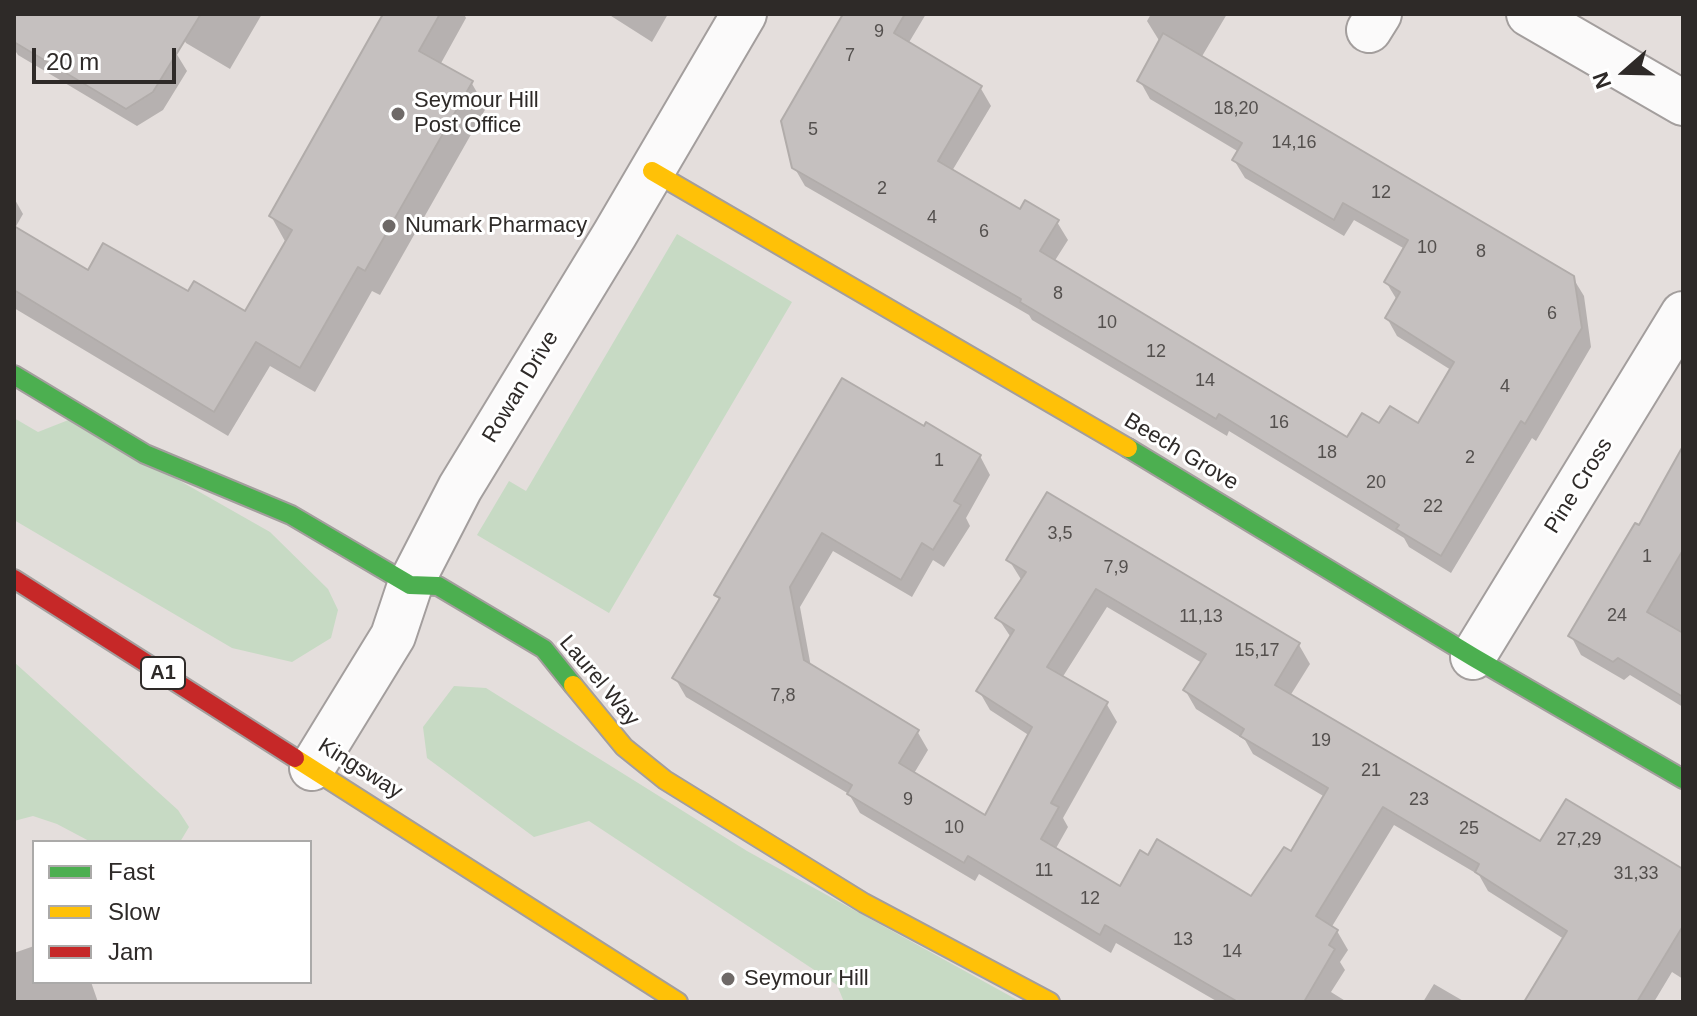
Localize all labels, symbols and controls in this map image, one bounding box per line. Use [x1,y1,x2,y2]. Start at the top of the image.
house number: 9 [874,21,884,43]
scale bar [36,32,180,82]
north arrow [1585,32,1665,112]
house number: 7 [845,45,855,67]
text: 20 m [46,48,99,75]
text: N [1588,69,1616,92]
place label: Seymour Hill Post Office [414,88,539,140]
house number: 18,20 [1213,98,1259,120]
marker: Seymour Hill Post Office [389,105,407,123]
house number: 5 [808,119,818,141]
house number: 14,16 [1271,132,1317,154]
house number: 2 [877,178,887,200]
house number: 12 [1371,182,1391,204]
house number: 4 [927,207,937,229]
place label: Numark Pharmacy [405,213,587,239]
marker: Numark Pharmacy [380,217,398,235]
house number: 6 [979,221,989,243]
house number: 10 [1417,237,1437,259]
house number: 8 [1476,241,1486,263]
house number: 8 [1053,283,1063,305]
house number: 6 [1547,303,1557,325]
house number: 10 [1097,312,1117,334]
street label: Rowan Drive [477,326,565,448]
house number: 12 [1146,341,1166,363]
house number: 14 [1195,370,1215,392]
house number: 4 [1500,376,1510,398]
street label: Beech Grove [1119,408,1243,496]
house number: 16 [1269,412,1289,434]
street label: Pine Cross [1539,433,1619,539]
house number: 18 [1317,442,1337,464]
house number: 2 [1465,447,1475,469]
house number: 1 [934,450,944,472]
house number: 20 [1366,472,1386,494]
house number: 22 [1423,496,1443,518]
house number: 3,5 [1047,523,1073,545]
house number: 1 [1642,546,1652,568]
house number: 7,9 [1103,557,1129,579]
house number: 24 [1607,605,1627,627]
house number: 11,13 [1179,606,1223,628]
street label: Laurel Way [553,630,645,732]
house number: 15,17 [1234,640,1280,662]
road number: A1 [141,657,185,689]
house number: 7,8 [770,685,796,707]
house number: 19 [1311,730,1331,752]
street label: Kingsway [313,733,407,805]
house number: 21 [1361,760,1381,782]
house number: 9 [903,789,913,811]
house number: 23 [1409,789,1429,811]
house number: 10 [944,817,964,839]
house number: 25 [1459,818,1479,840]
house number: 27,29 [1556,829,1602,851]
legend [32,840,312,984]
text: Fast [108,858,155,885]
house number: 11 [1035,860,1053,882]
house number: 31,33 [1613,863,1659,885]
house number: 12 [1080,888,1100,910]
text: Slow [108,898,160,925]
house number: 13 [1173,929,1193,951]
text: Jam [108,938,153,965]
house number: 14 [1222,941,1242,963]
place label: Seymour Hill [744,966,869,992]
marker: Seymour Hill [719,970,737,988]

